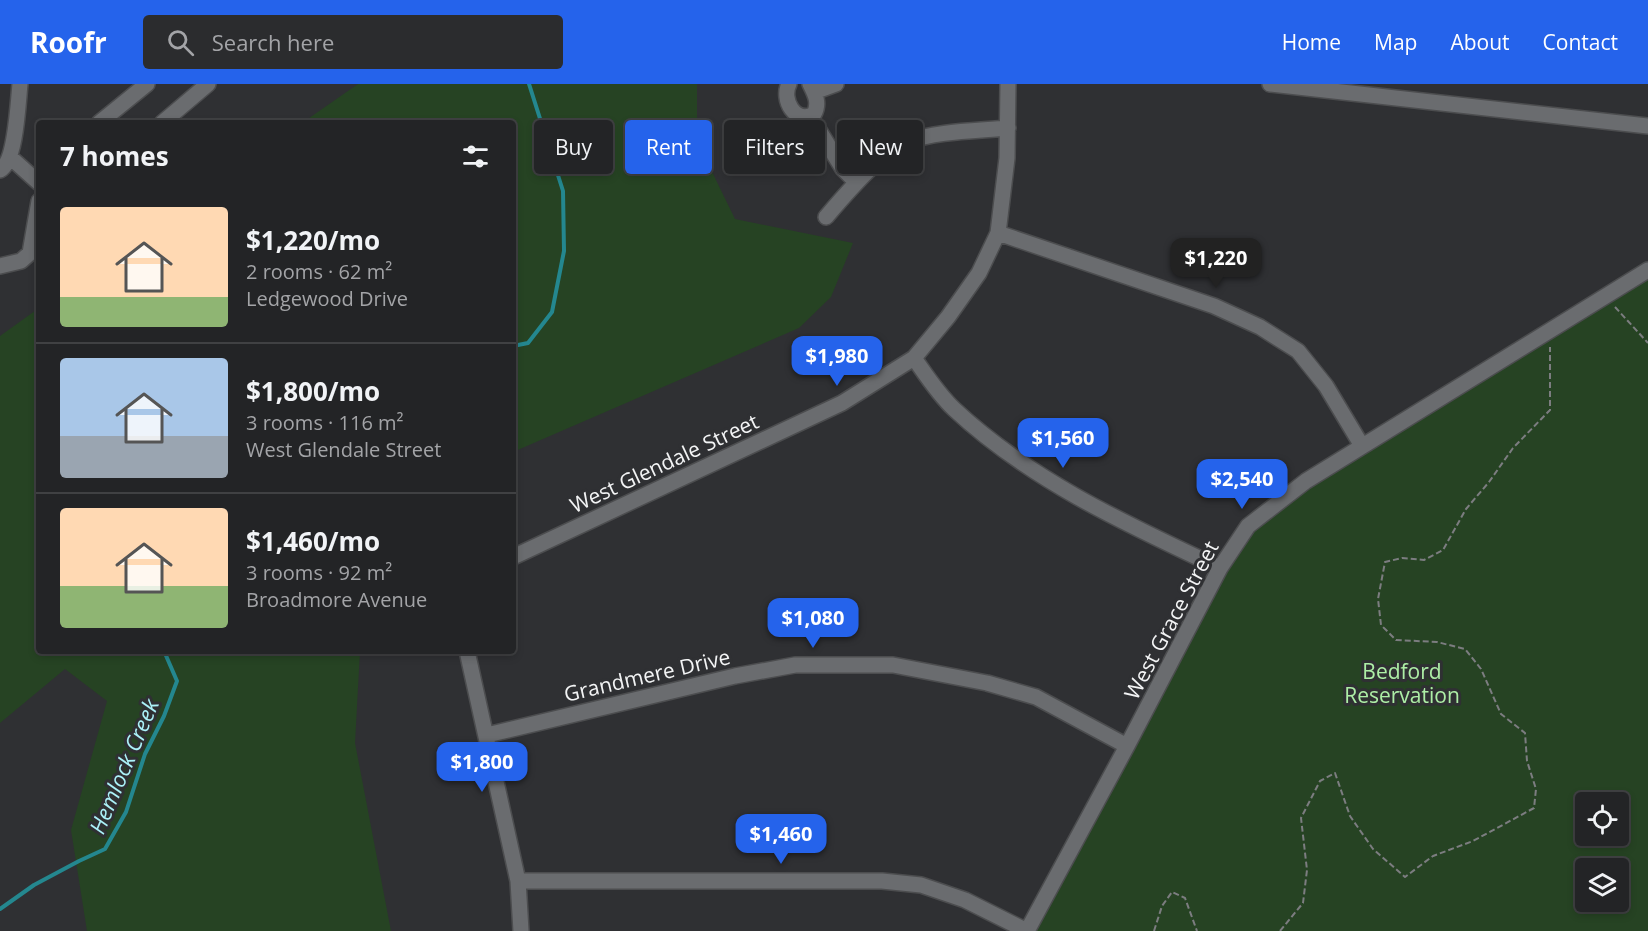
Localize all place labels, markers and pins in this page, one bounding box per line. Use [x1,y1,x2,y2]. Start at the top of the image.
pin: $1,220 [1167,238,1265,289]
pin: $1,980 [788,336,886,387]
pin: $1,560 [1014,418,1112,469]
pin: $2,540 [1193,459,1291,510]
pin: $1,080 [764,598,862,649]
pin: $1,800 [433,742,531,793]
pin: $1,460 [732,814,830,865]

